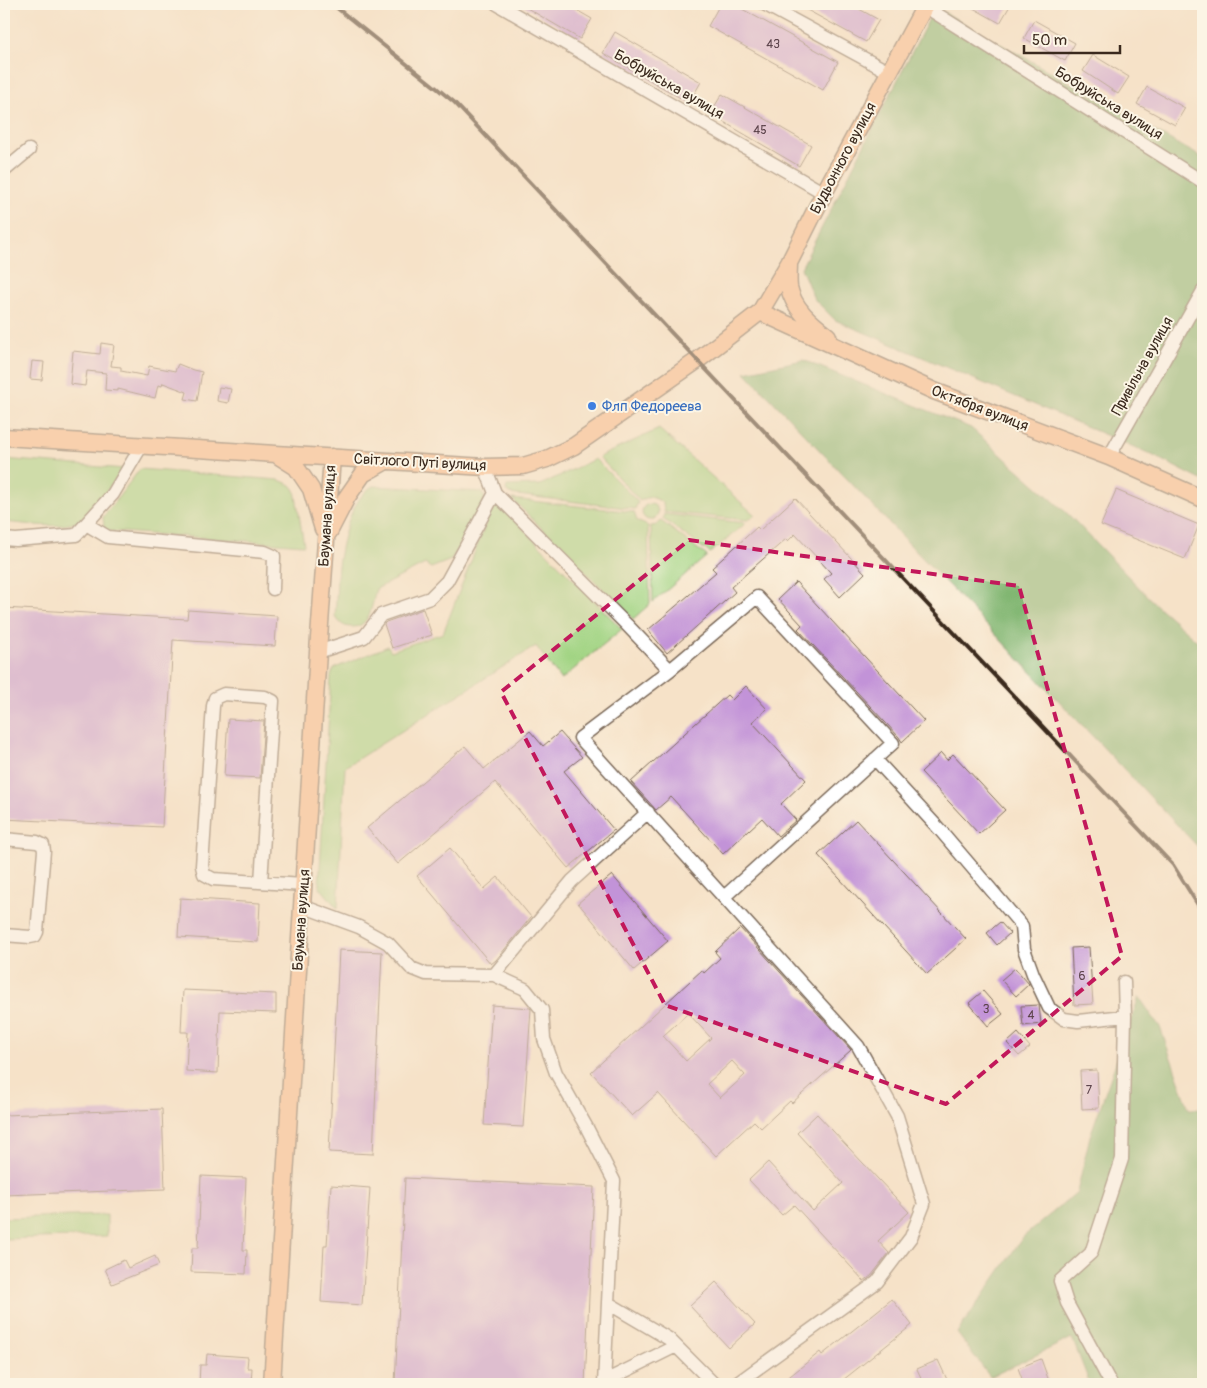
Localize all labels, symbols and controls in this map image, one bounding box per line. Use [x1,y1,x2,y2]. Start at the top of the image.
scale bar [1024,22,1121,54]
text: 50 m [1032,31,1067,50]
house number: 43 [766,37,780,52]
street label: Бобруйська вулиця [610,45,727,124]
street label: Бобруйська вулиця [1051,63,1166,144]
street label: Будьонного вулиця [806,99,881,217]
house number: 45 [753,123,767,138]
street label: Привільна вулиця [1107,313,1177,419]
street label: Октября вулиця [929,381,1031,436]
place label: Флп Федореева [602,397,702,416]
marker: Флп Федореева [586,400,598,412]
street label: Світлого Путі вулиця [353,450,487,475]
street label: Баумана вулиця [314,465,341,567]
street label: Баумана вулиця [288,869,315,971]
house number: 6 [1079,969,1086,984]
house number: 3 [983,1002,990,1017]
house number: 4 [1028,1008,1035,1023]
house number: 7 [1086,1083,1093,1098]

